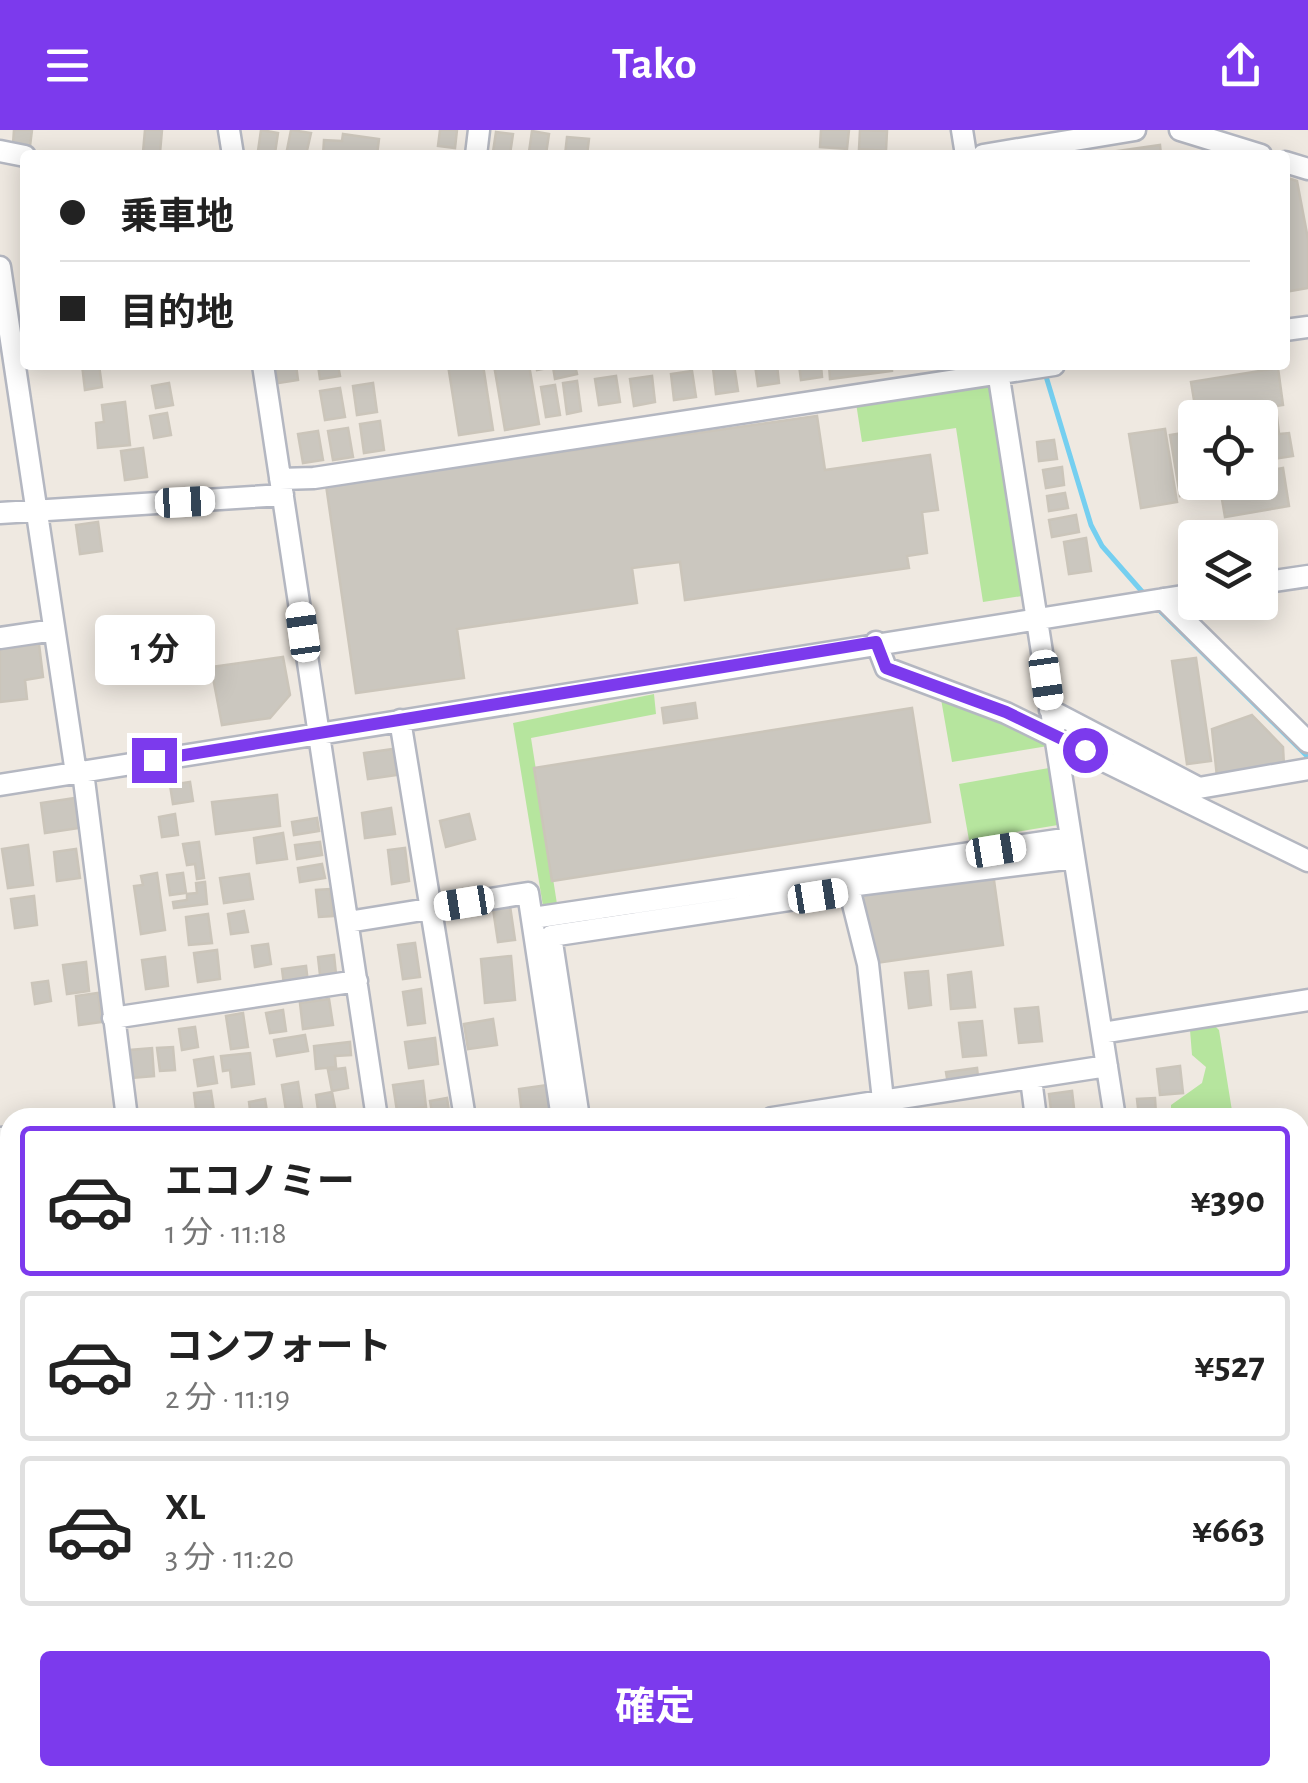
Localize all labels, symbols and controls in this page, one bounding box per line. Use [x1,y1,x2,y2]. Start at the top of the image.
icon: menu [40,38,95,93]
icon: share [1213,38,1268,93]
text: Tako [611,42,697,87]
text: 乗車地 [120,199,234,237]
text: 目的地 [120,295,234,333]
map controls [1178,400,1278,620]
button: locate [1178,400,1278,500]
car [154,485,216,519]
button: layers [1178,520,1278,620]
car [284,600,322,664]
callout: 1 分 [94,615,214,685]
text: 1 分 [131,634,179,666]
car [1027,648,1065,712]
route start [1063,728,1108,773]
route end [132,738,177,783]
car [964,830,1028,870]
car [786,876,850,916]
car [432,883,496,923]
icon: car [45,1156,135,1246]
text: エコノミー [165,1164,355,1202]
text: ¥390 [1190,1182,1265,1220]
text: 1 分 · 11:18 [165,1217,287,1249]
icon: car [45,1321,135,1411]
text: コンフォート [165,1329,392,1367]
text: ¥527 [1194,1347,1265,1385]
text: 2 分 · 11:19 [165,1382,290,1414]
icon: car [45,1486,135,1576]
text: XL [165,1489,205,1527]
text: ¥663 [1192,1512,1265,1550]
text: 3 分 · 11:20 [165,1542,294,1574]
button: 確定 [40,1651,1270,1766]

